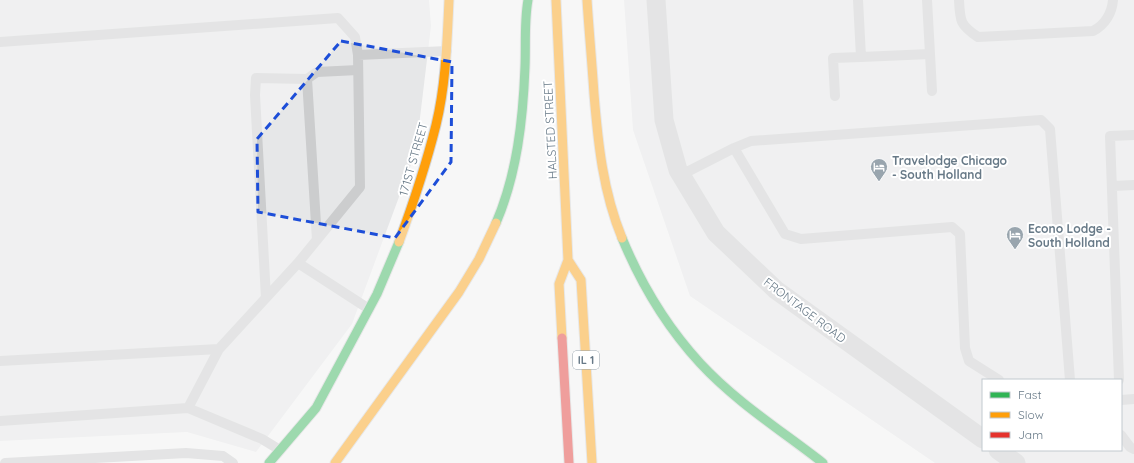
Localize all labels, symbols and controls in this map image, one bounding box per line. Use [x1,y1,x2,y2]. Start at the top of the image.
street label: HALSTED STREET [540,80,560,180]
street label: 171ST STREET [395,121,431,197]
place label: Travelodge Chicago - South Holland [892,153,1008,182]
hotel icon: Travelodge Chicago - South Holland [869,157,889,182]
place label: Econo Lodge - South Holland [1028,221,1111,250]
hotel icon: Econo Lodge - South Holland [1005,225,1025,250]
street label: FRONTAGE ROAD [761,274,849,346]
road number: IL 1 [573,351,599,369]
legend [982,379,1122,451]
text: Fast [1018,387,1042,402]
text: Slow [1018,407,1044,422]
text: Jam [1018,427,1043,442]

